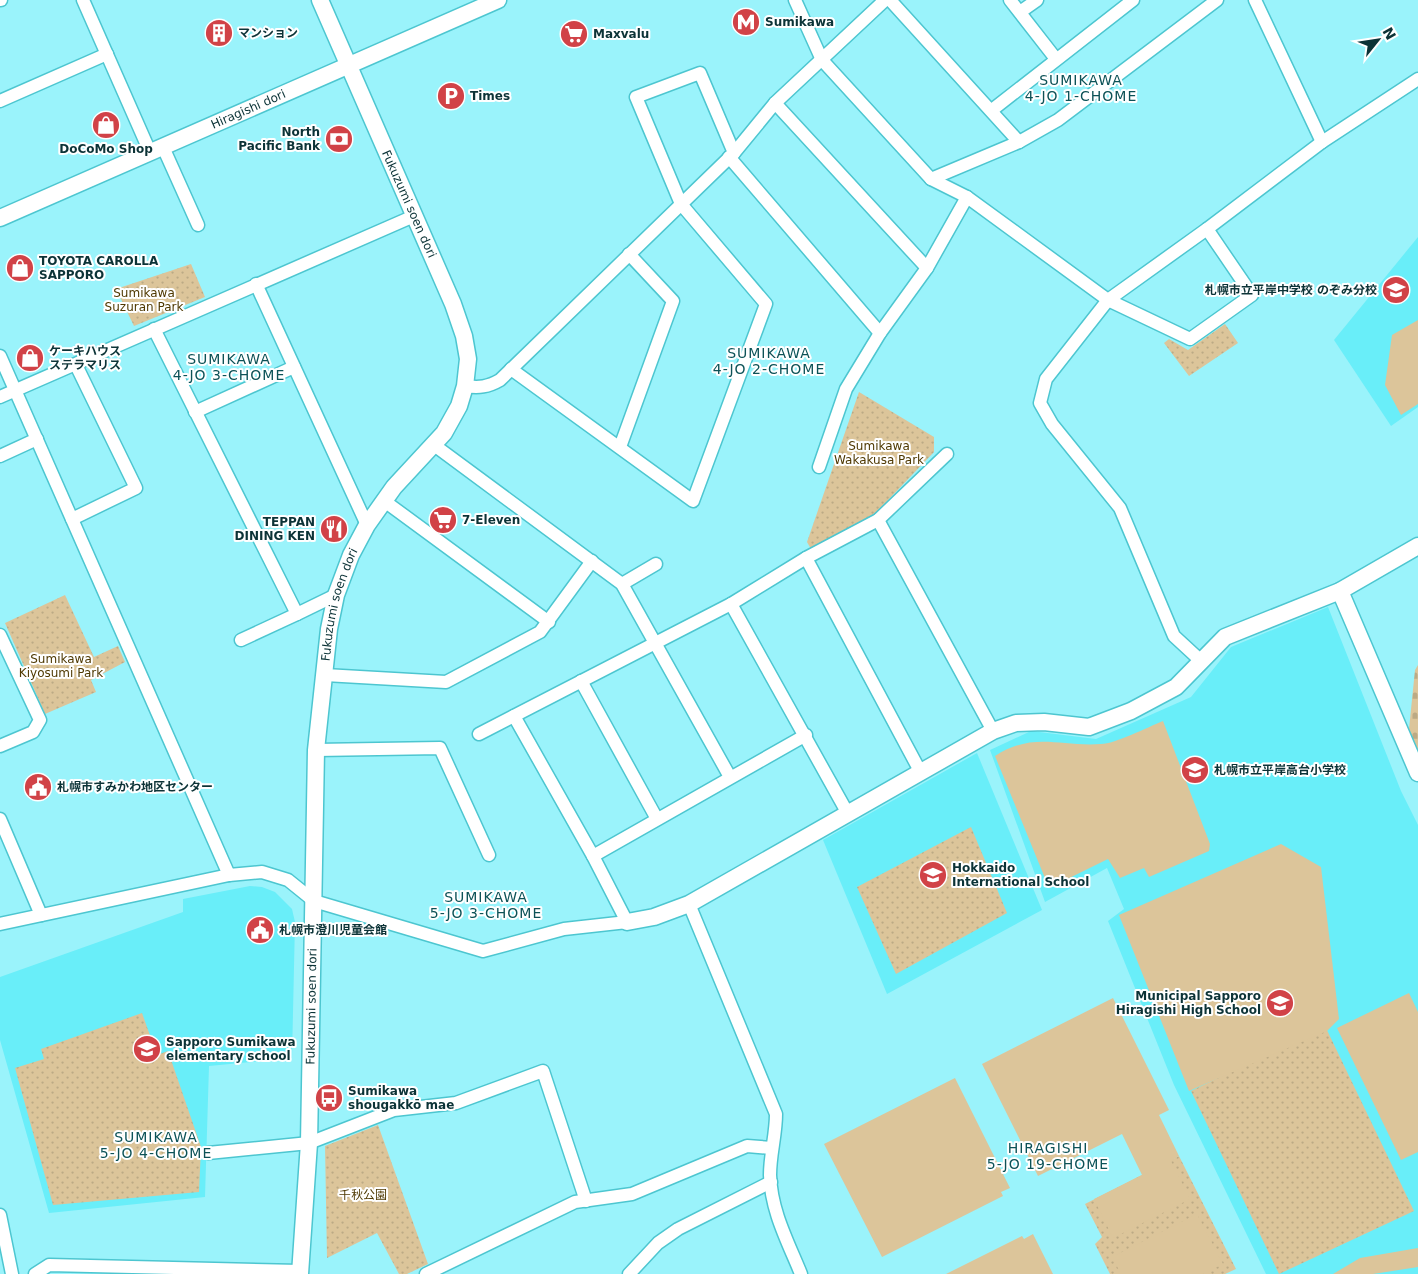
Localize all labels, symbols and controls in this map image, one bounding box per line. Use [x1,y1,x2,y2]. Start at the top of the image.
metro station icon: Sumikawa [731,7,761,37]
place label: Sumikawa [765,15,834,29]
north arrow [1353,15,1403,65]
building icon: マンション [204,18,234,48]
supermarket icon: Maxvalu [559,19,589,49]
text: N [1379,24,1399,43]
place label: マンション [238,26,298,40]
place label: Maxvalu [593,27,649,41]
district label: SUMIKAWA 4-JO 1-CHOME [1025,72,1137,104]
parking icon: Times [436,81,466,111]
street label: Hiragishi dori [209,87,288,132]
place label: Times [470,89,510,103]
shop icon: DoCoMo Shop [91,110,121,140]
bank icon: North Pacific Bank [324,124,354,154]
place label: North Pacific Bank [238,125,321,153]
place label: DoCoMo Shop [59,142,153,156]
street label: Fukuzumi soen dori [379,148,439,260]
shop icon: TOYOTA CAROLLA SAPPORO [5,253,35,283]
place label: TOYOTA CAROLLA SAPPORO [39,254,159,282]
school or university icon: 札幌市立平岸中学校 のぞみ分校 [1381,275,1411,305]
place label: 札幌市立平岸中学校 のぞみ分校 [1205,283,1377,297]
park label: Sumikawa Suzuran Park [105,286,183,314]
shop icon: ケーキハウス ステラマリス [15,343,45,373]
place label: ケーキハウス ステラマリス [49,344,121,372]
district label: SUMIKAWA 4-JO 2-CHOME [713,345,825,377]
district label: SUMIKAWA 4-JO 3-CHOME [173,351,285,383]
park label: Sumikawa Wakakusa Park [834,439,924,467]
supermarket icon: 7-Eleven [428,505,458,535]
place label: 7-Eleven [462,513,520,527]
restaurant icon: TEPPAN DINING KEN [319,514,349,544]
place label: TEPPAN DINING KEN [234,515,315,543]
street label: Fukuzumi soen dori [319,546,360,662]
park label: Sumikawa Kiyosumi Park [19,652,103,680]
school or university icon: 札幌市立平岸高台小学校 [1180,755,1210,785]
place label: 札幌市立平岸高台小学校 [1214,763,1346,777]
public building icon: 札幌市すみかわ地区センター [23,772,53,802]
place label: 札幌市すみかわ地区センター [57,780,213,794]
school or university icon: Hokkaido International School [918,860,948,890]
place label: Hokkaido International School [952,861,1089,889]
district label: SUMIKAWA 5-JO 3-CHOME [430,889,542,921]
public building icon: 札幌市澄川児童会館 [245,915,275,945]
place label: 札幌市澄川児童会館 [279,923,387,937]
street label: Fukuzumi soen dori [303,948,319,1065]
school or university icon: Municipal Sapporo Hiragishi High School [1265,988,1295,1018]
place label: Municipal Sapporo Hiragishi High School [1116,989,1261,1017]
school or university icon: Sapporo Sumikawa elementary school [132,1034,162,1064]
place label: Sapporo Sumikawa elementary school [166,1035,296,1063]
bus stop icon: Sumikawa shougakkō mae [314,1083,344,1113]
place label: Sumikawa shougakkō mae [348,1084,454,1112]
district label: SUMIKAWA 5-JO 4-CHOME [100,1129,212,1161]
district label: HIRAGISHI 5-JO 19-CHOME [987,1140,1109,1172]
park label: 千秋公園 [339,1188,387,1202]

